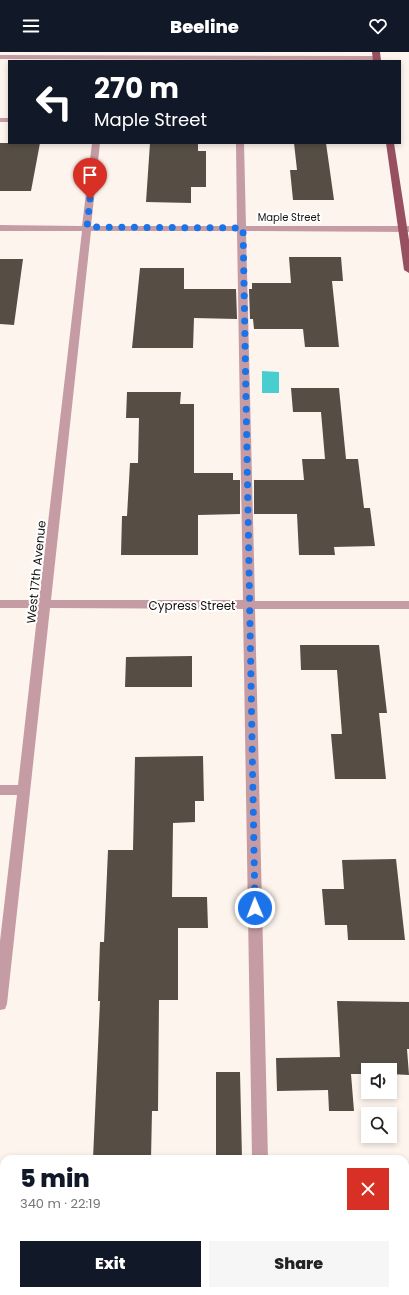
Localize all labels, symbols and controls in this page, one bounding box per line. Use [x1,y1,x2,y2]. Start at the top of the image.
text: Beeline [170,14,239,39]
icon: menu [20,15,42,37]
icon: heart [367,15,389,37]
text: 270 m [94,69,179,108]
icon: left [28,76,80,128]
text: Maple Street [94,107,207,132]
pin [73,158,107,199]
icon: arrive [79,164,101,186]
street label: Maple Street [258,210,321,225]
street label: West 17th Avenue [22,520,50,624]
street label: Cypress Street [149,597,235,614]
position arrow [234,887,276,929]
map controls [361,1063,397,1143]
button: sound [361,1063,397,1099]
button: search [361,1107,397,1143]
text: 5 min [20,1162,90,1195]
button: close [347,1168,389,1210]
text: 340 m · 22:19 [20,1194,101,1213]
button: Exit [20,1241,201,1287]
button: Share [209,1241,389,1287]

